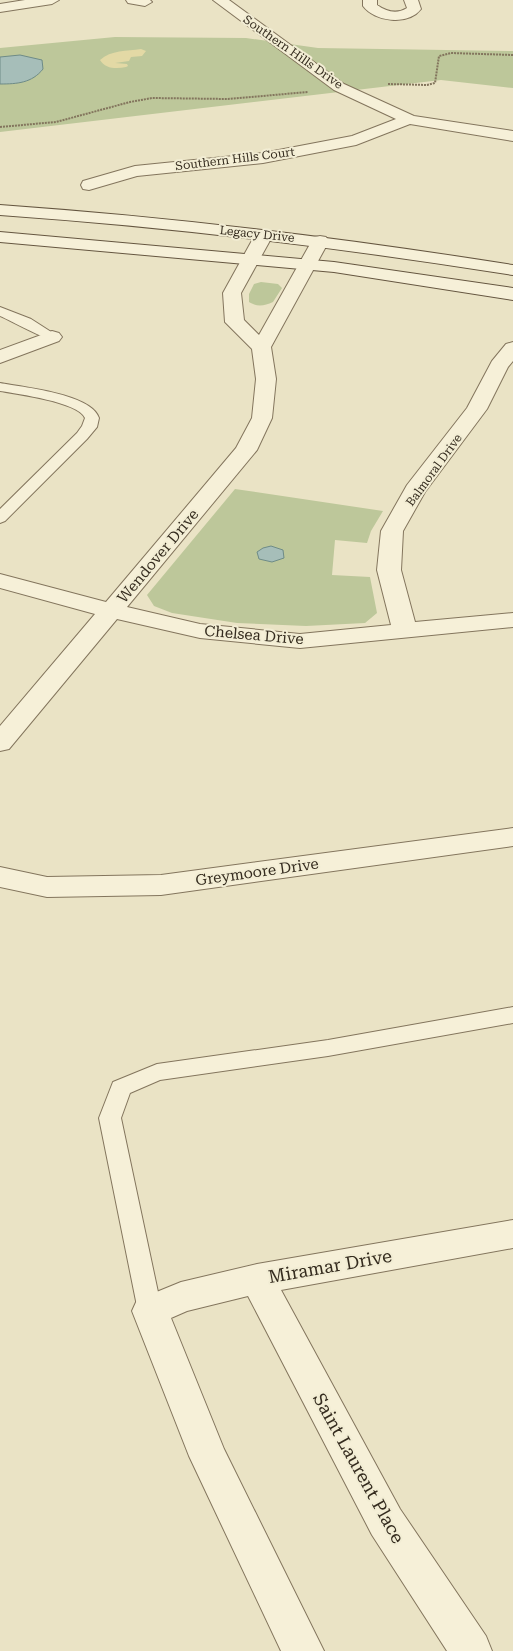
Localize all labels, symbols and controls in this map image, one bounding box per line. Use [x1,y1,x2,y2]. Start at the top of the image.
street label: Southern Hills Drive [241,12,346,92]
street label: Southern Hills Court [175,145,296,173]
street label: Legacy Drive [219,223,296,245]
street label: Balmoral Drive [403,431,465,509]
street label: Wendover Drive [114,505,202,607]
street label: Chelsea Drive [204,622,304,648]
street label: Greymoore Drive [194,854,320,890]
street label: Miramar Drive [267,1245,393,1287]
street label: Saint Laurent Place [309,1389,409,1547]

